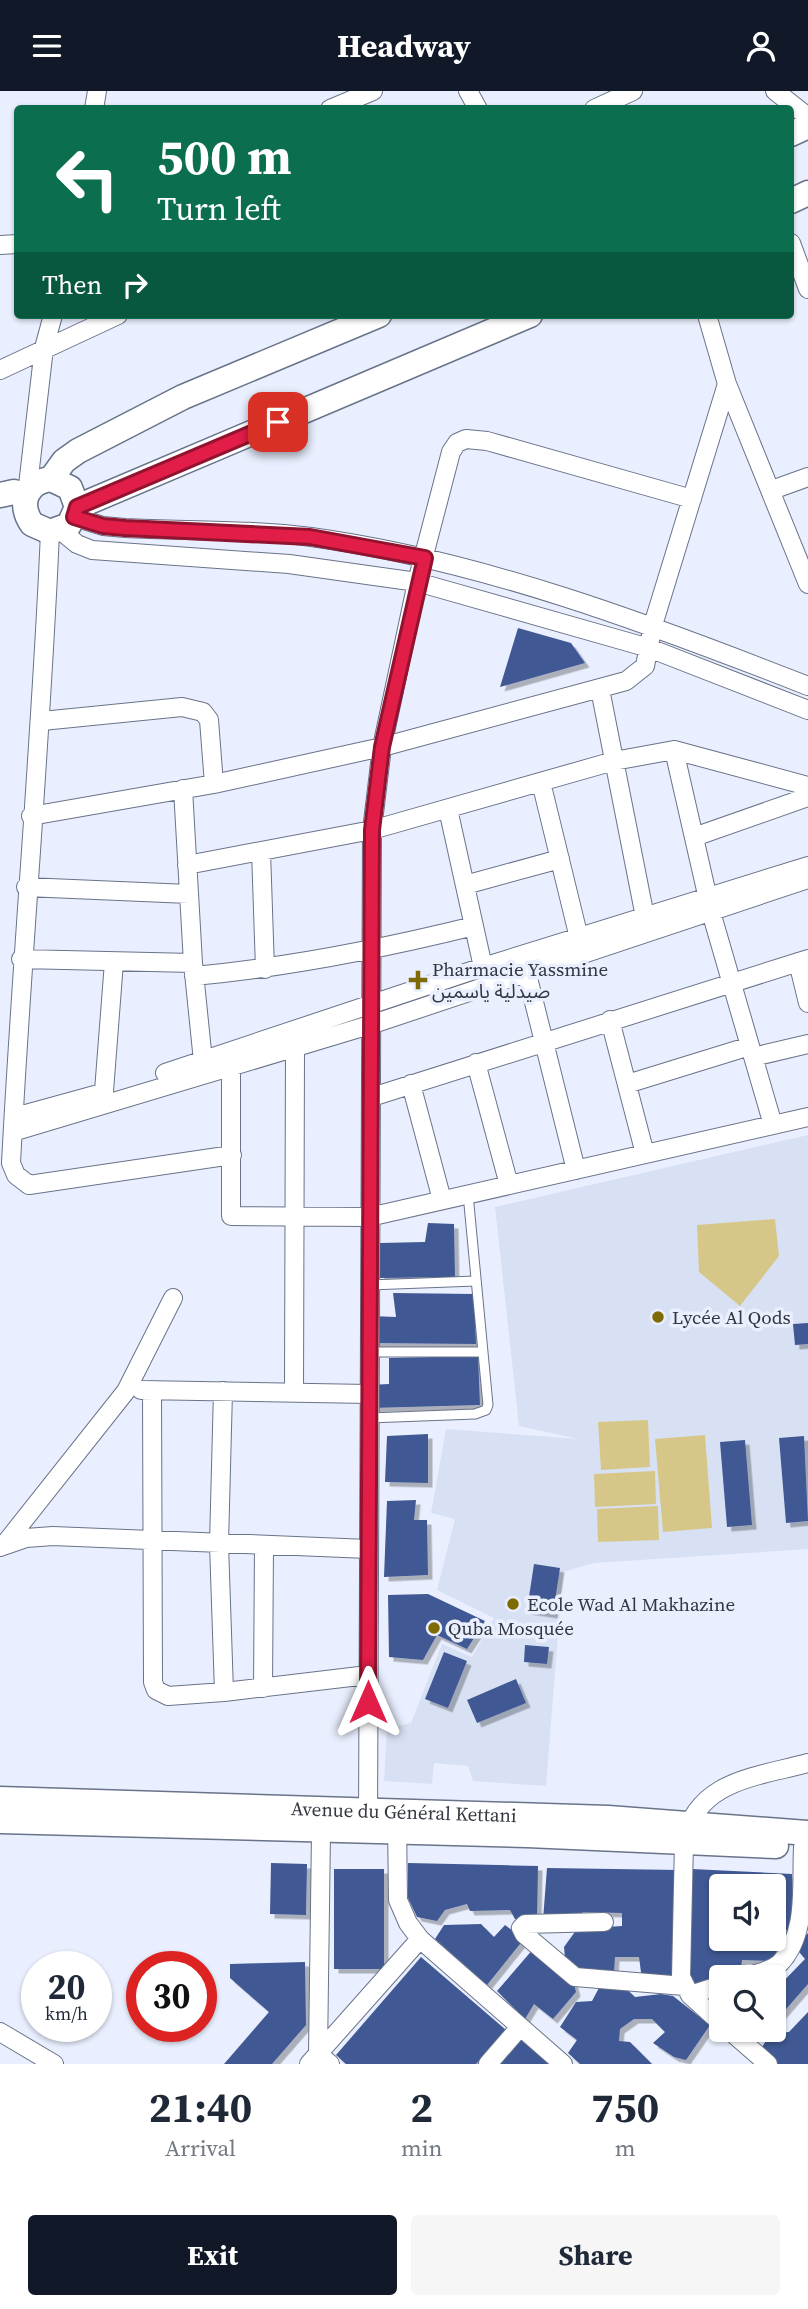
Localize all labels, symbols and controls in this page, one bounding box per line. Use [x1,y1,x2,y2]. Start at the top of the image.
text: Headway [337,24,471,68]
icon: menu [28,27,66,65]
icon: person [742,27,780,65]
text: 500 m [157,123,292,190]
icon: left [42,133,133,224]
text: Turn left [157,187,281,231]
icon: right [116,266,154,304]
text: Then [42,267,102,303]
pin [248,392,308,452]
icon: arrive [259,403,297,441]
place label: Pharmacie Yassmine صيدلية ياسمين [432,956,608,1004]
marker: Pharmacie Yassmine صيدلية ياسمين [410,972,426,988]
place label: Lycée Al Qods [672,1304,791,1330]
marker: Lycée Al Qods [650,1309,666,1325]
place label: Ecole Wad Al Makhazine [527,1591,735,1617]
marker: Ecole Wad Al Makhazine [505,1596,521,1612]
place label: Quba Mosquée [448,1615,574,1641]
marker: Quba Mosquée [426,1620,442,1636]
position arrow [331,1665,405,1739]
street label: Avenue du Général Kettani [291,1795,517,1828]
map controls [709,1874,786,2042]
button: sound [709,1874,786,1951]
speed limit sign: 30 [126,1951,217,2042]
text: 20 [48,1963,85,2011]
button: search [709,1965,786,2042]
text: km/h [45,2001,88,2026]
text: 21:40 [149,2078,252,2136]
text: 2 [410,2078,433,2136]
text: 750 [591,2078,659,2136]
text: Arrival [165,2132,236,2164]
text: min [401,2132,442,2164]
text: m [615,2132,636,2164]
button: Exit [28,2215,397,2295]
button: Share [411,2215,780,2295]

